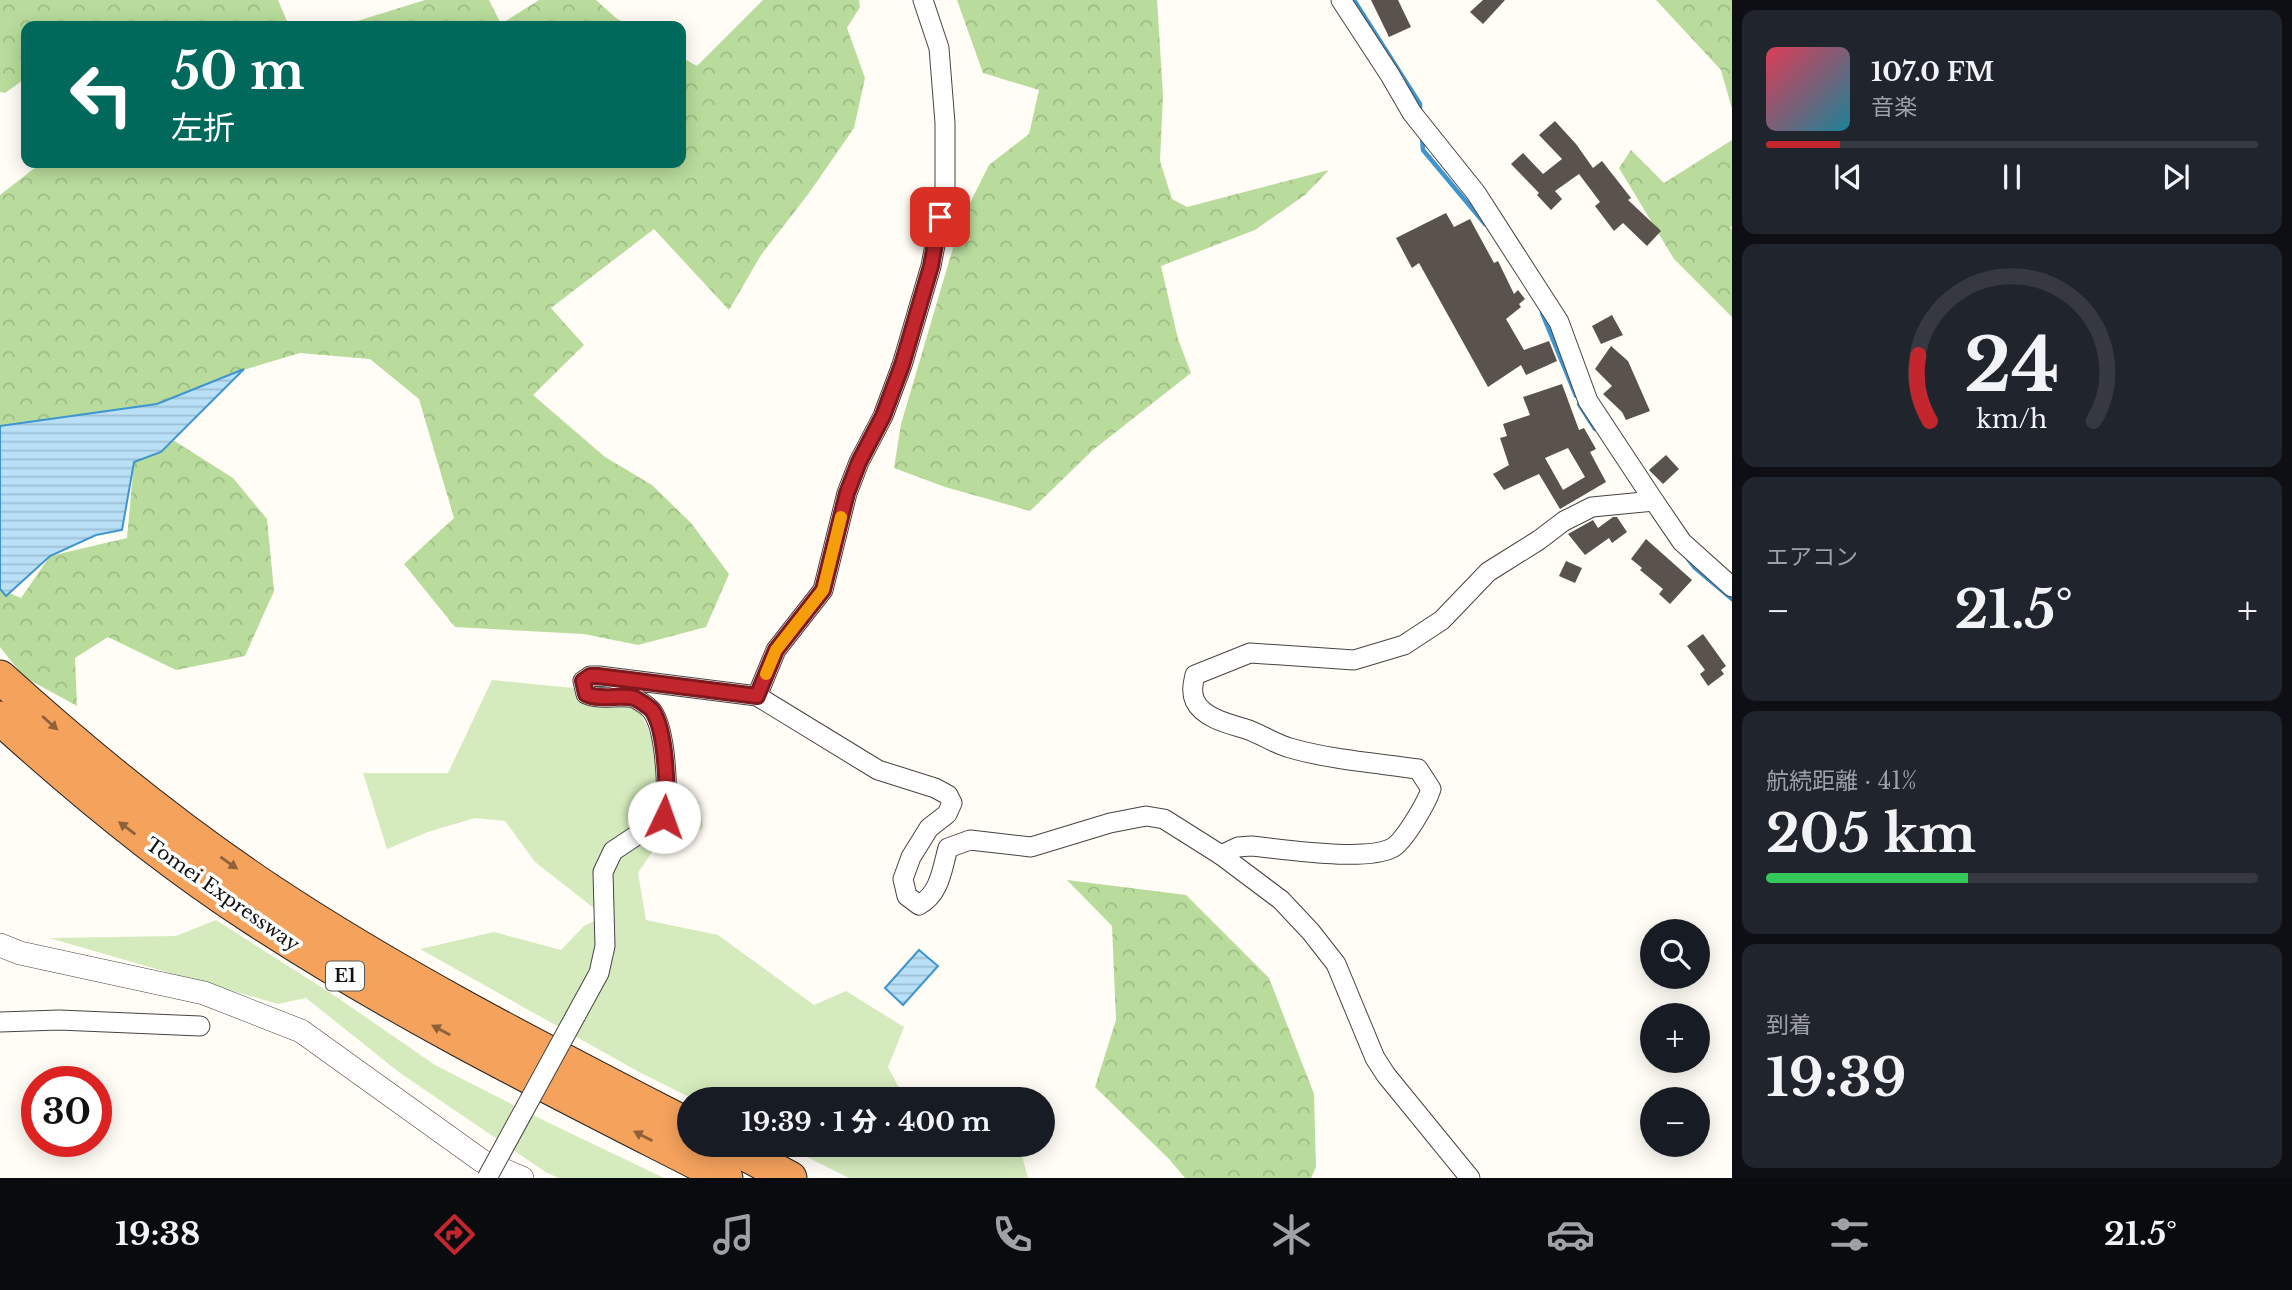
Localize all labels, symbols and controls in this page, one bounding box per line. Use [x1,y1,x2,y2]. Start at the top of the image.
text: 50 m [171,41,304,102]
icon: left [56,49,147,140]
text: 107.0 FM [1871,56,1994,88]
text: 音楽 [1871,93,1917,121]
text: 左折 [171,108,235,148]
icon: previous [1829,158,1867,196]
icon: pause [1993,158,2031,196]
icon: next [2157,158,2195,196]
pin [910,187,970,247]
icon: arrive [921,198,959,236]
text: 24 [1964,321,2060,412]
text: km/h [1977,404,2047,435]
text: エアコン [1766,543,1858,571]
text: 21.5° [1954,578,2073,642]
text: − [1766,587,1790,634]
text: + [2237,587,2258,634]
one-way arrow [42,714,59,730]
text: 航続距離 · 41% [1766,767,1917,795]
position arrow [627,780,701,854]
text: 205 km [1766,802,1976,866]
one-way arrow [118,821,136,835]
street label: Tomei Expressway [141,833,304,956]
one-way arrow [220,856,238,870]
map controls [1640,919,1710,1157]
button: search [1640,919,1710,989]
road number: E1 [326,961,364,990]
button: + [1640,1003,1710,1073]
text: 到着 [1766,1011,1812,1039]
one-way arrow [432,1024,451,1036]
text: 19:39 [1766,1046,1907,1110]
speed limit sign: 30 [21,1066,112,1157]
button: − [1640,1087,1710,1157]
text: 19:39 · 1 分 · 400 m [741,1106,991,1138]
one-way arrow [633,1130,653,1141]
icon: directions [430,1210,479,1259]
icon: music [709,1210,758,1259]
icon: phone [988,1210,1037,1259]
icon: climate [1267,1210,1316,1259]
icon: car [1546,1210,1595,1259]
icon: filters [1825,1210,1874,1259]
text: 19:38 [115,1214,200,1254]
text: 21.5° [2104,1214,2177,1254]

